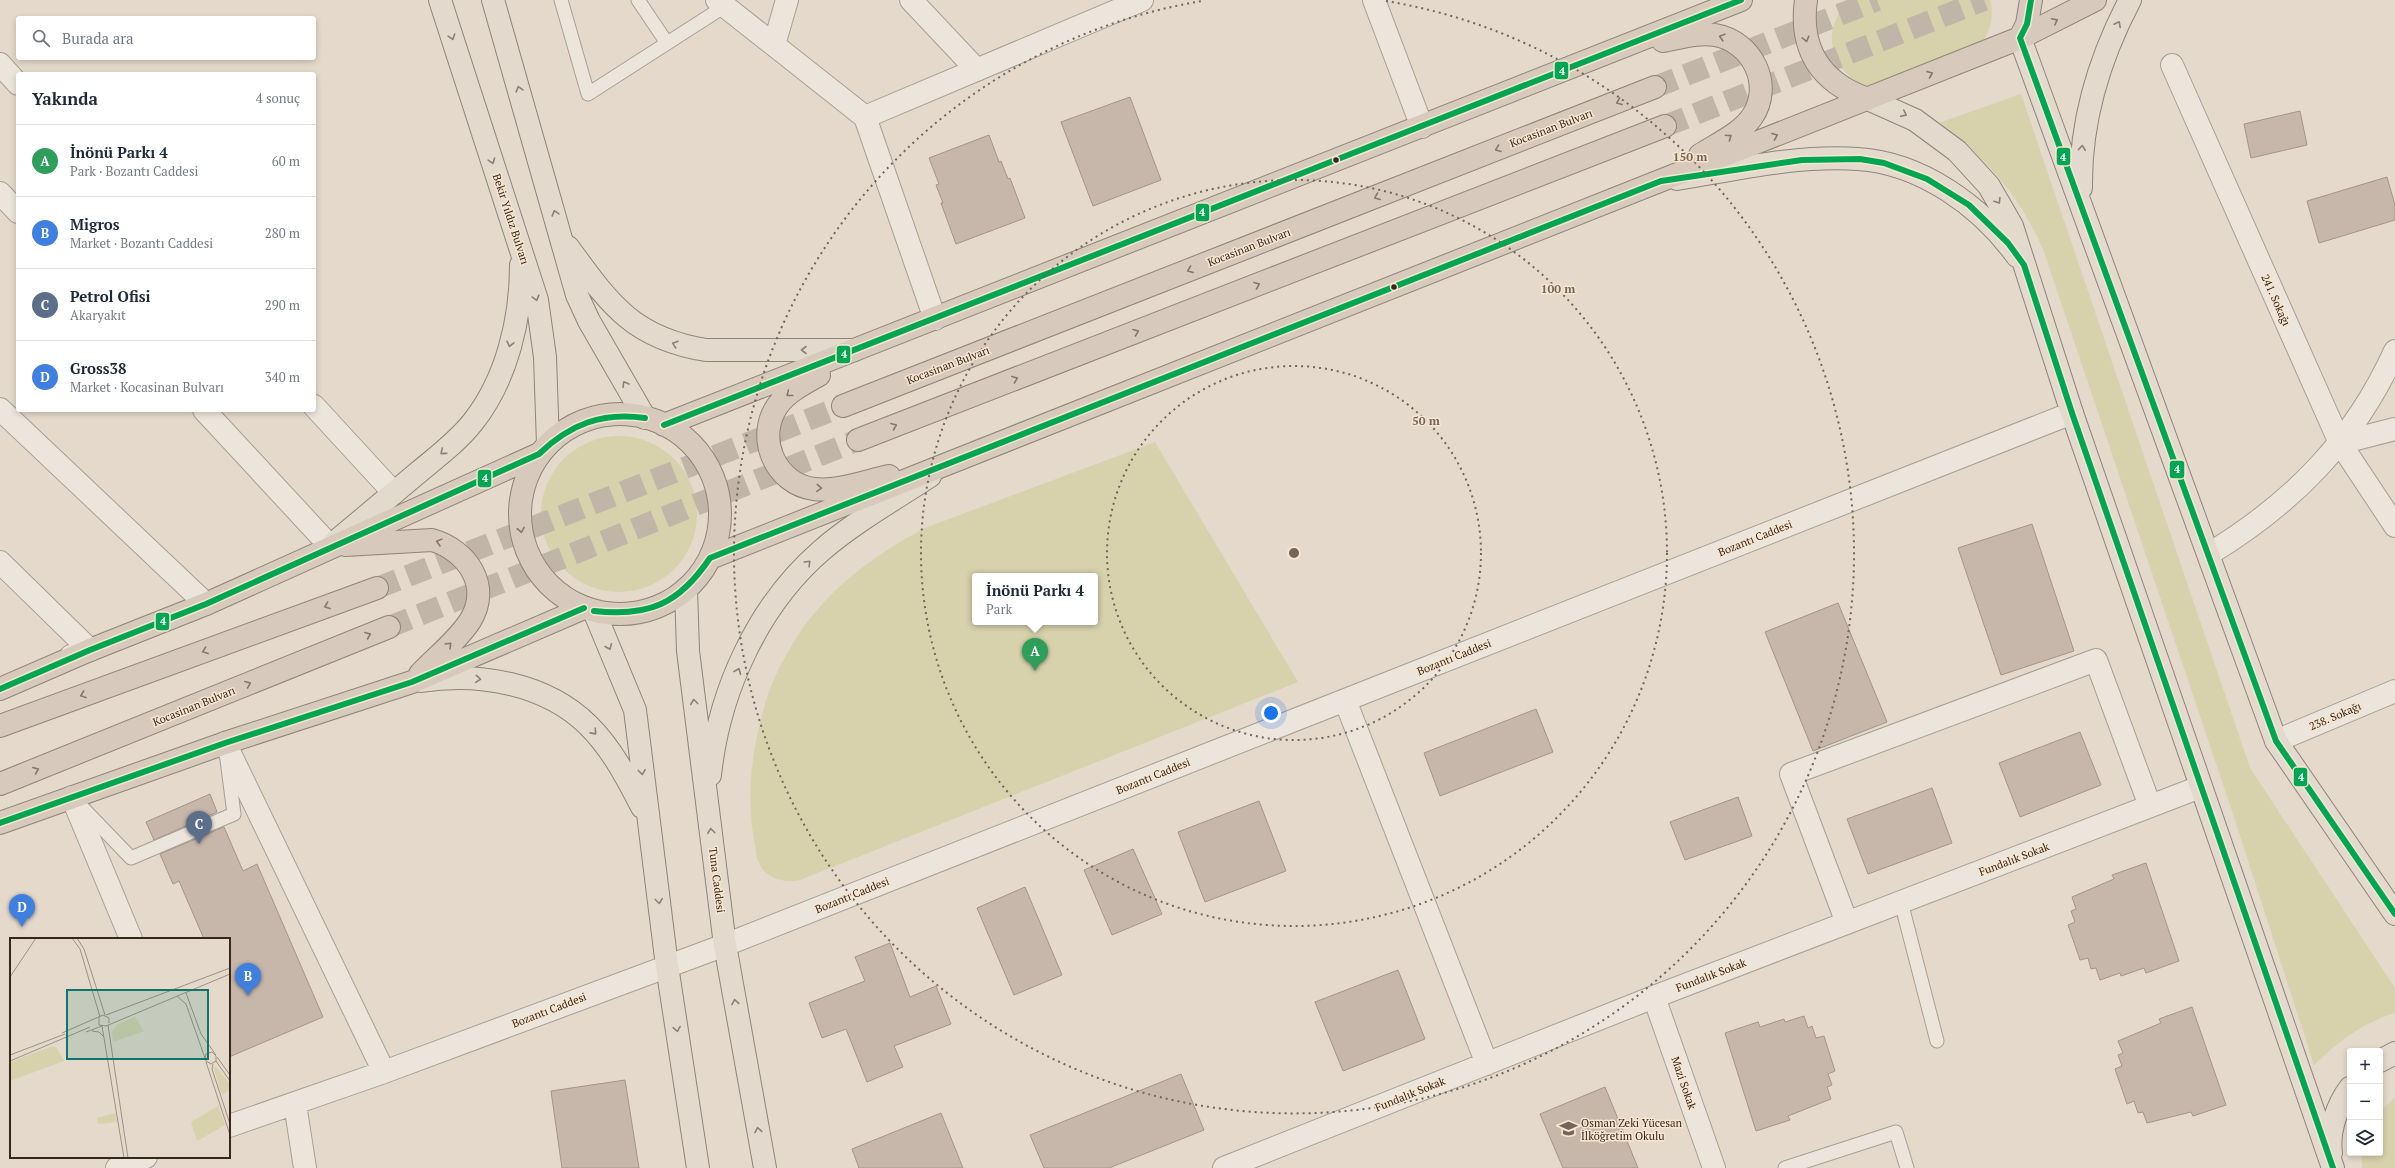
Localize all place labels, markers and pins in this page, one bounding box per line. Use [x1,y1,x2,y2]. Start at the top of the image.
unlabelled marker [1331,155,1341,165]
unlabelled marker [1389,282,1399,292]
centre of rings [1287,546,1301,560]
pin: A [1022,638,1048,671]
pin: C [186,811,212,844]
pin: D [9,894,35,927]
pin: B [235,963,261,996]
place label: Osman Zeki Yücesan İlköğretim Okulu [1581,1116,1683,1143]
school or university icon: Osman Zeki Yücesan İlköğretim Okulu [1558,1119,1578,1139]

